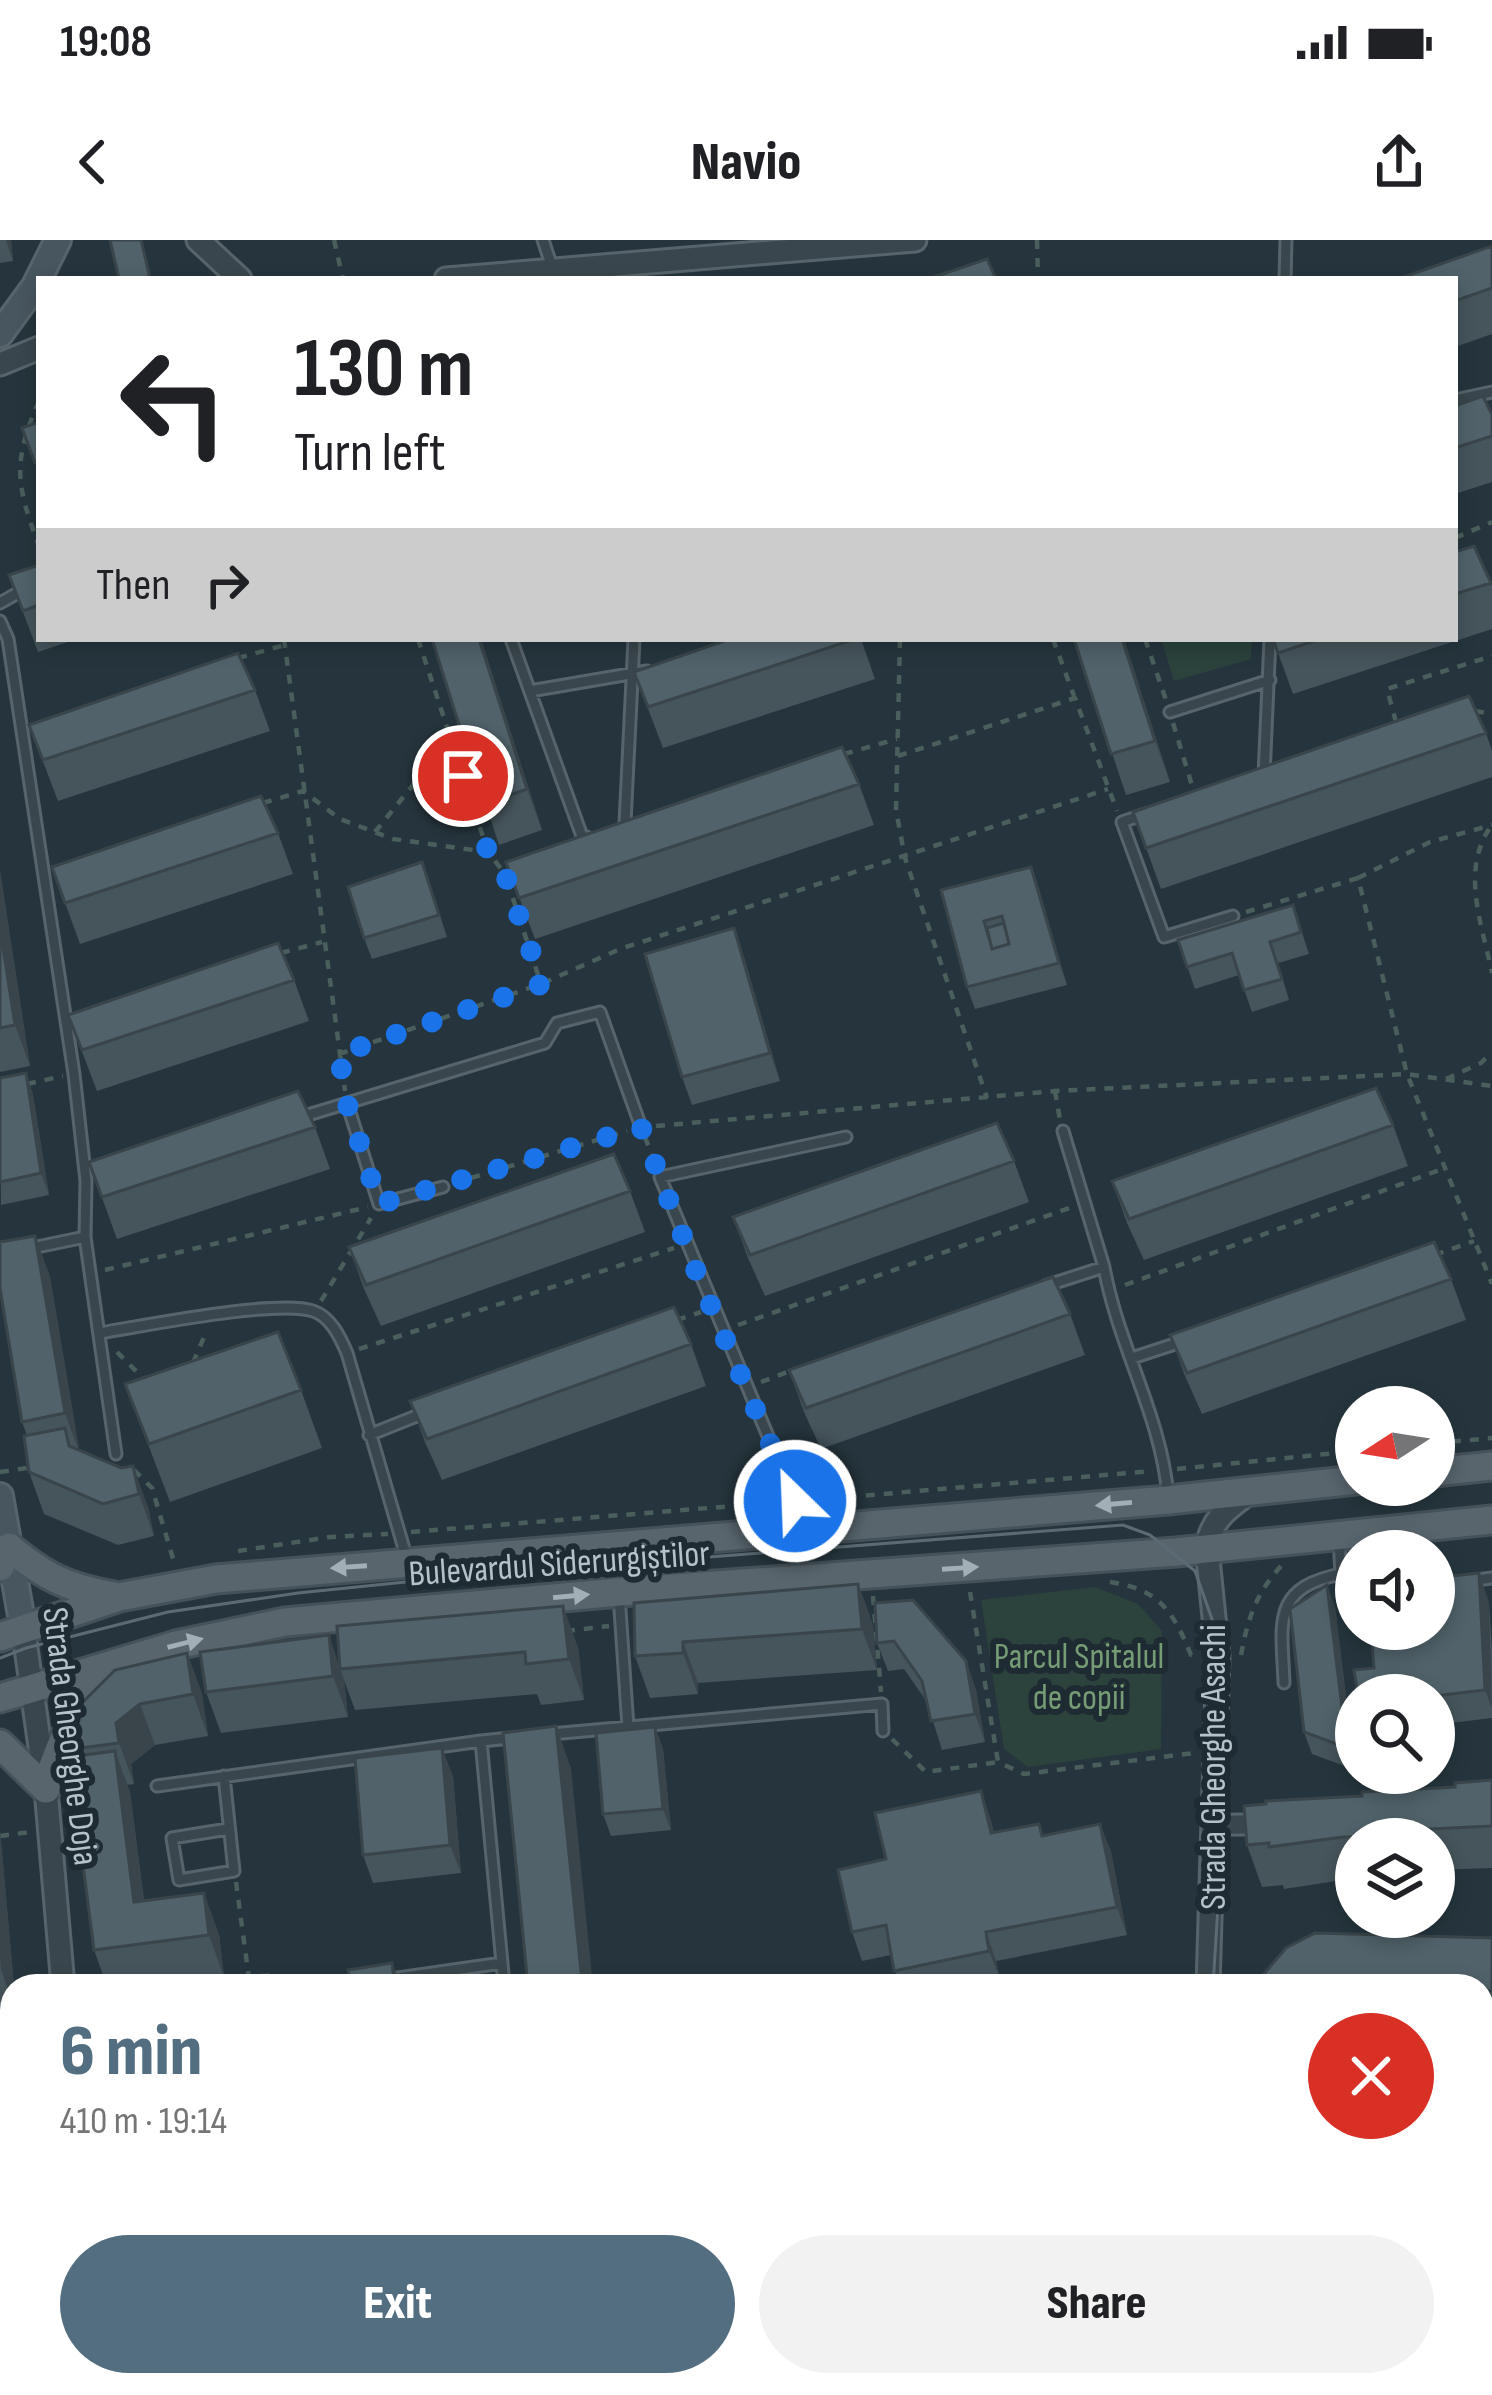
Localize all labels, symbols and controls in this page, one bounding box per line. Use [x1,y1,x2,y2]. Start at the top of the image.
text: 19:08 [60,15,152,70]
icon: back [60,129,126,195]
icon: share [1366,129,1432,195]
text: Navio [691,130,801,195]
text: 130 m [294,319,473,420]
icon: left [96,324,252,480]
text: Turn left [294,421,446,486]
icon: right [194,552,260,618]
text: Then [96,558,170,613]
pin [412,725,514,827]
icon: arrive [430,743,496,809]
north arrow [1335,1386,1455,1506]
map controls [1335,1386,1455,1938]
position arrow [732,1438,858,1564]
one-way arrow [1095,1495,1132,1514]
button: sound [1335,1530,1455,1650]
street label: Bulevardul Siderurgiștilor [407,1533,711,1596]
one-way arrow [330,1557,367,1576]
one-way arrow [942,1559,979,1578]
one-way arrow [553,1587,590,1606]
street label: Strada Gheorghe Doja [32,1605,107,1868]
street label: Strada Gheorghe Asachi [1193,1624,1236,1910]
one-way arrow [166,1633,203,1652]
park label: Parcul Spitalul de copii [994,1636,1164,1720]
button: search [1335,1674,1455,1794]
button: layers [1335,1818,1455,1938]
text: 6 min [60,2009,202,2096]
button: close [1308,2013,1434,2139]
text: 410 m · 19:14 [60,2098,227,2145]
button: Exit [60,2235,735,2373]
button: Share [759,2235,1434,2373]

